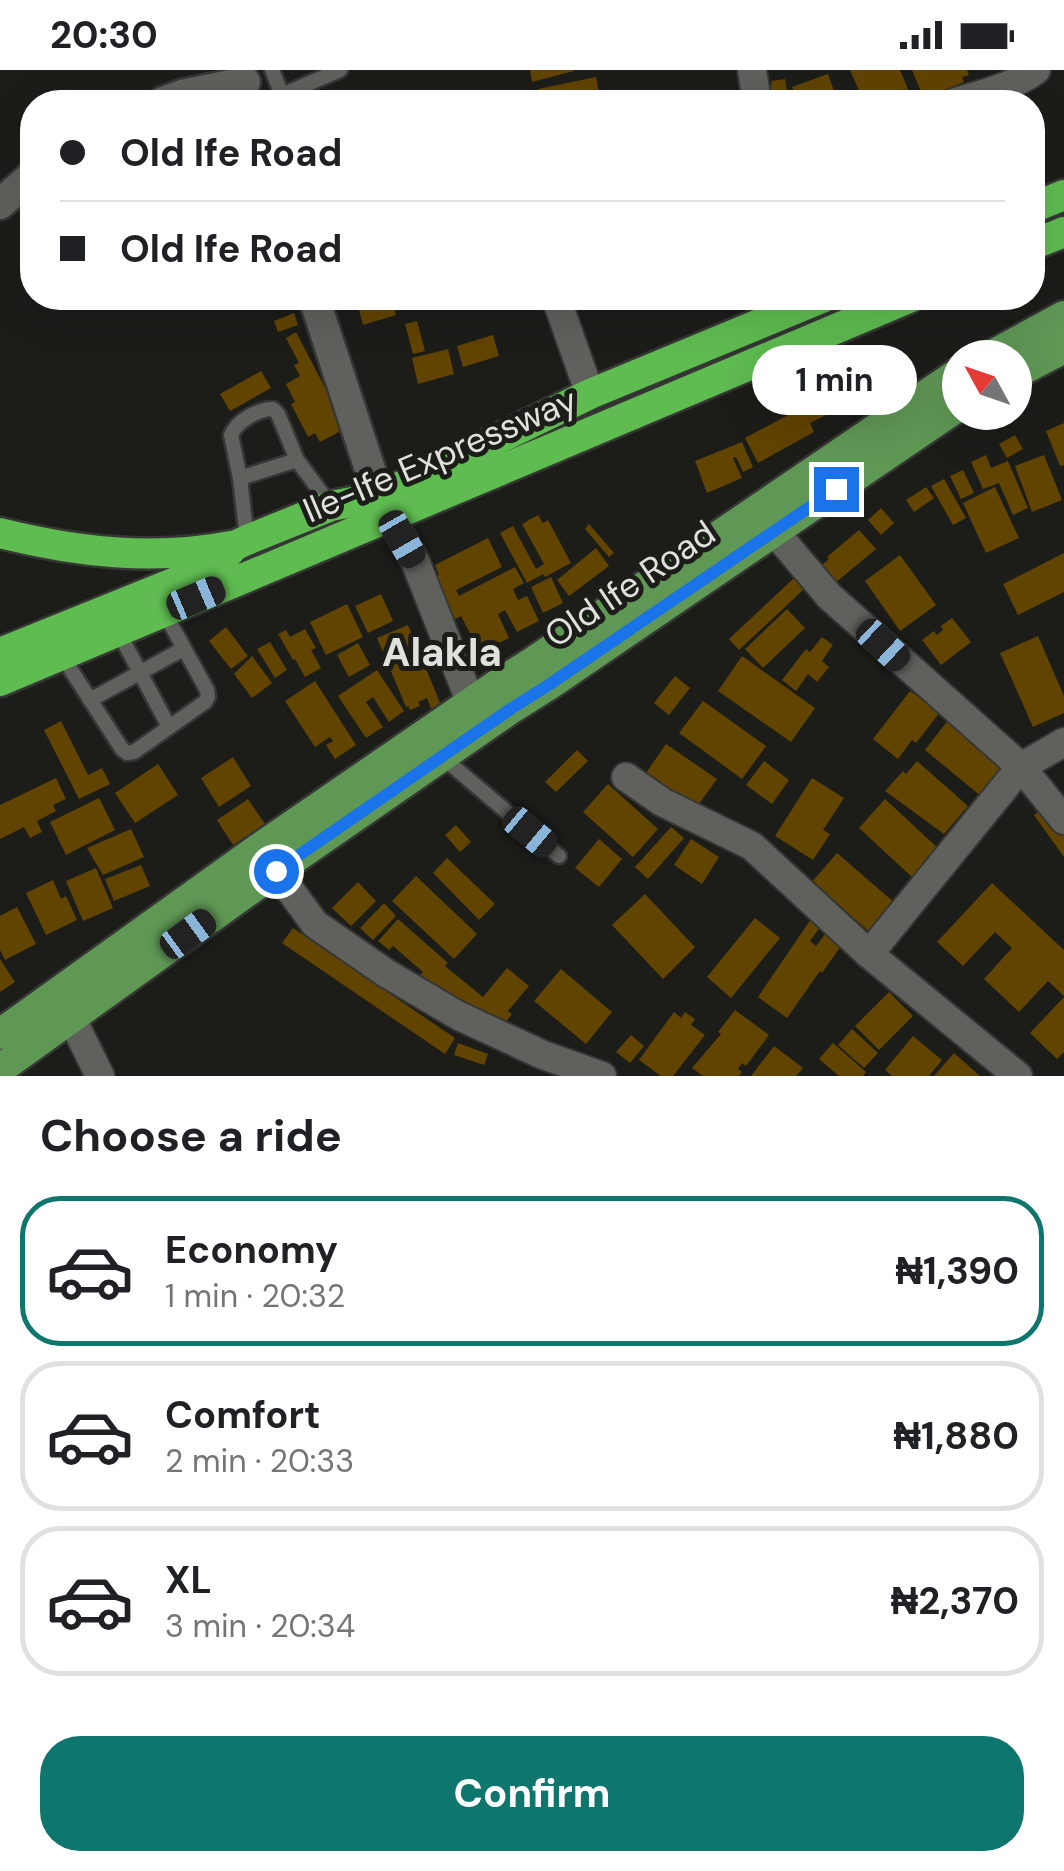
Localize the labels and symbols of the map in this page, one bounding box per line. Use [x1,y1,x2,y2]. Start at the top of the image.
north arrow [942,340,1032,430]
callout: 1 min [754,344,918,414]
street label: Ile-Ife Expressway [296,377,584,533]
route end [814,467,859,512]
car [374,506,430,572]
street label: Old Ife Road [536,510,724,658]
car [163,572,229,624]
car [851,614,915,676]
district label: AlakIa [382,626,502,678]
car [497,801,563,863]
route start [254,849,299,894]
car [155,904,221,964]

